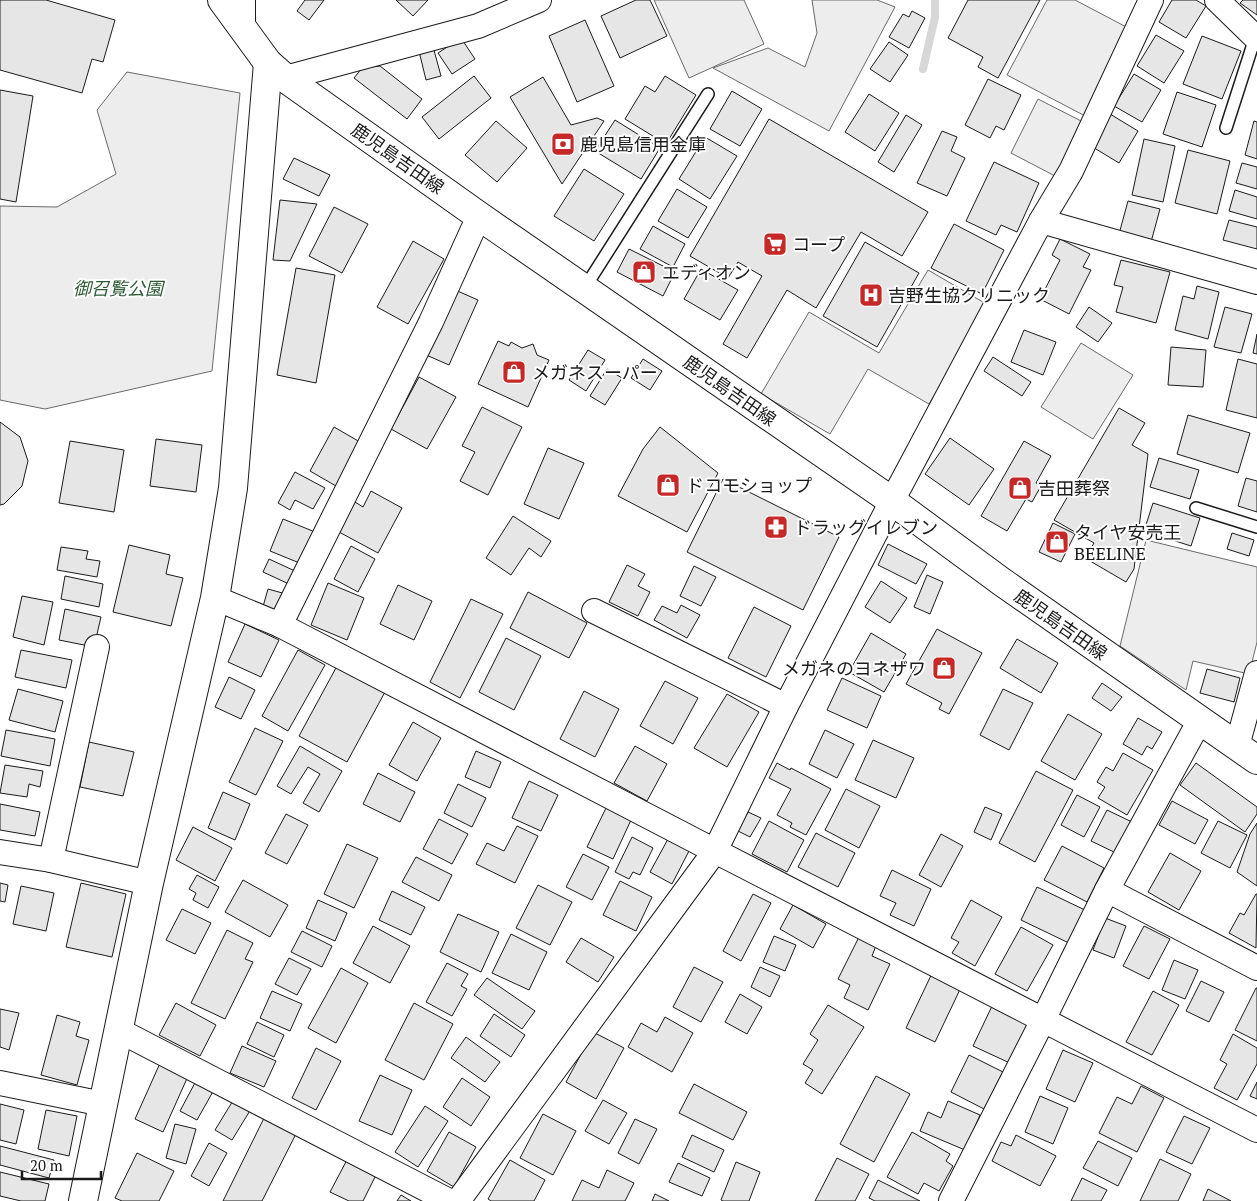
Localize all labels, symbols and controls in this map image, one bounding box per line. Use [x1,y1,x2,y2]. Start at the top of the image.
street label: 鹿児島吉田線 [347,117,449,199]
bank icon: 鹿児島信用金庫 [550,131,576,157]
place label: 鹿児島信用金庫 [580,132,706,156]
supermarket icon: コープ [762,231,788,257]
place label: コープ [792,232,845,256]
shop icon: エディオン [631,259,657,285]
place label: エディオン [662,260,751,284]
park label: 御召覧公園 [73,276,166,300]
hospital icon: 吉野生協クリニック [858,282,884,308]
place label: 吉野生協クリニック [888,283,1050,307]
street label: 鹿児島吉田線 [679,349,781,431]
shop icon: メガネスーパー [501,359,527,385]
place label: メガネスーパー [532,360,658,384]
shop icon: ドコモショップ [655,472,681,498]
place label: ドコモショップ [686,473,812,497]
shop icon: 吉田葬祭 [1007,475,1033,501]
place label: 吉田葬祭 [1038,476,1110,500]
pharmacy icon: ドラッグイレブン [763,514,789,540]
place label: ドラッグイレブン [794,515,938,539]
place label: タイヤ安売王 BEELINE [1074,520,1181,565]
shop icon: タイヤ安売王 BEELINE [1044,529,1070,555]
street label: 鹿児島吉田線 [1010,583,1112,665]
shop icon: メガネのヨネザワ [931,655,957,681]
place label: メガネのヨネザワ [782,656,926,680]
scale bar [22,1148,101,1180]
text: 20 m [30,1155,63,1175]

